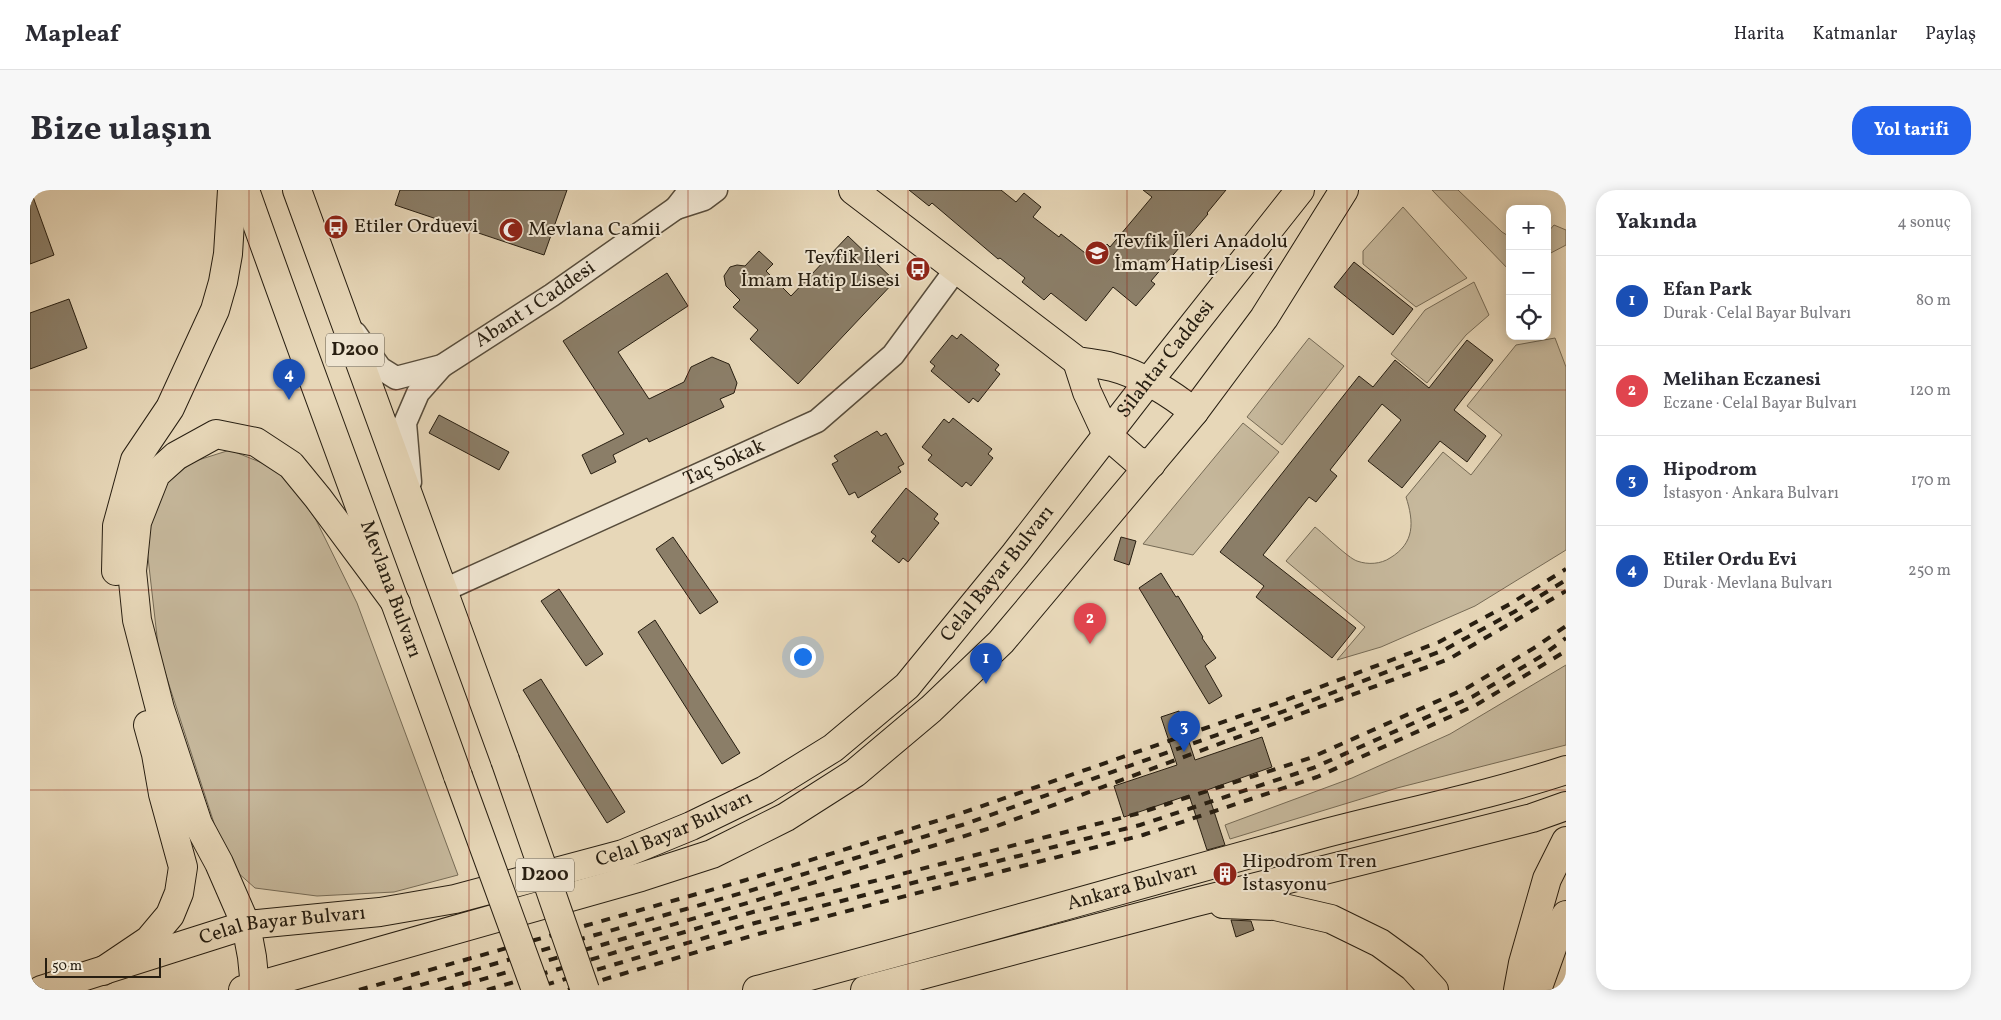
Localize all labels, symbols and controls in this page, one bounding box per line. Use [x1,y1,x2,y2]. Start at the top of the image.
text: Mapleaf [25,18,119,52]
text: Harita [1734,22,1785,47]
text: Katmanlar [1813,22,1897,47]
text: Paylaş [1925,22,1976,47]
text: Bize ulaşın [30,106,212,154]
button: Yol tarifi [1852,106,1971,155]
map controls [1506,205,1551,340]
button: + [1506,205,1551,250]
text: Yakında [1616,208,1697,237]
text: 4 sonuç [1897,212,1951,234]
place label: Etiler Orduevi [354,213,478,241]
bus stop icon: Etiler Orduevi [323,214,349,240]
place label: Mevlana Camii [528,216,661,244]
mosque icon: Mevlana Camii [498,217,524,243]
place label: Tevfik İleri Anadolu İmam Hatip Lisesi [1114,228,1288,279]
school or university icon: Tevfik İleri Anadolu İmam Hatip Lisesi [1084,240,1110,266]
place label: Tevfik İleri İmam Hatip Lisesi [741,244,900,295]
button: − [1506,250,1551,295]
street label: Abant 1 Caddesi [470,255,601,355]
bus stop icon: Tevfik İleri İmam Hatip Lisesi [905,256,931,282]
text: Efan Park [1663,277,1752,303]
text: 1 [1629,290,1635,312]
text: 80 m [1916,290,1951,312]
street label: Silahtar Caddesi [1111,294,1222,425]
button: locate [1506,295,1551,340]
text: Durak · Celal Bayar Bulvarı [1663,303,1851,325]
road number: D200 [326,334,384,366]
pin: 4 [273,359,305,400]
text: Melihan Eczanesi [1663,367,1821,393]
text: 2 [1628,380,1636,402]
text: 120 m [1909,380,1951,402]
text: Eczane · Celal Bayar Bulvarı [1663,393,1857,415]
street label: Taç Sokak [679,432,770,494]
text: Hipodrom [1663,457,1757,483]
text: 3 [1628,470,1636,492]
text: 170 m [1911,470,1951,492]
text: İstasyon · Ankara Bulvarı [1663,483,1839,505]
street label: Celal Bayar Bulvarı [934,500,1061,649]
street label: Mevlana Bulvarı [352,517,428,662]
text: Etiler Ordu Evi [1663,547,1797,573]
text: 4 [1627,560,1637,582]
text: 250 m [1908,560,1951,582]
text: Durak · Mevlana Bulvarı [1663,573,1832,595]
pin: 2 [1074,603,1106,644]
pin: 1 [970,643,1002,684]
your location [790,644,816,670]
pin: 3 [1168,711,1200,752]
street label: Celal Bayar Bulvarı [592,784,757,875]
place label: Hipodrom Tren İstasyonu [1242,848,1377,899]
street label: Ankara Bulvarı [1064,855,1200,918]
road number: D200 [516,858,574,892]
building icon: Hipodrom Tren İstasyonu [1212,861,1238,887]
street label: Celal Bayar Bulvarı [196,899,367,953]
scale bar [45,955,161,978]
text: 50 m [52,957,82,976]

